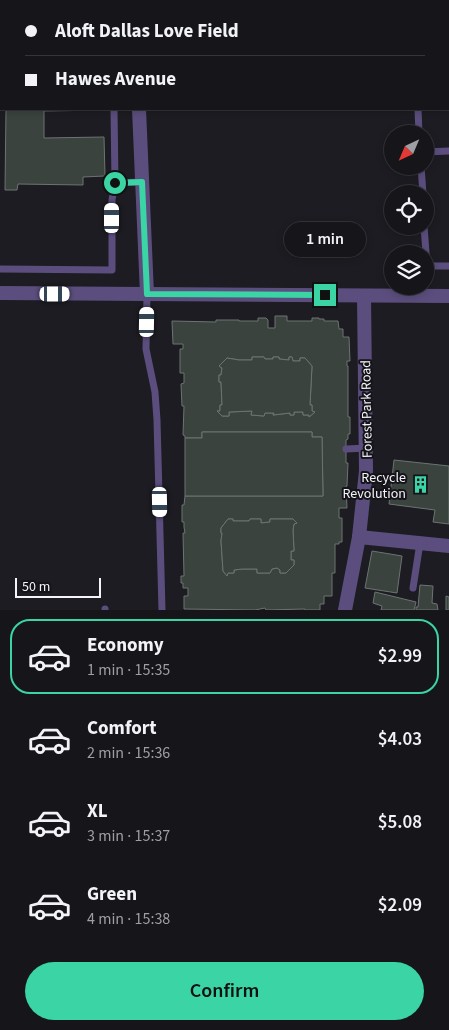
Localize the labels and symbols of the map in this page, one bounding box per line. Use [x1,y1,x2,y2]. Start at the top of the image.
north arrow [384,125,434,175]
route start [104,172,126,194]
car [104,203,119,233]
callout: 1 min [284,222,366,258]
route end [314,284,336,306]
car [40,287,70,302]
car [139,307,154,337]
street label: Forest Park Road [356,360,378,458]
place label: Recycle Revolution [342,468,406,504]
building icon: Recycle Revolution [410,475,430,495]
car [152,487,167,517]
scale bar [15,575,101,598]

